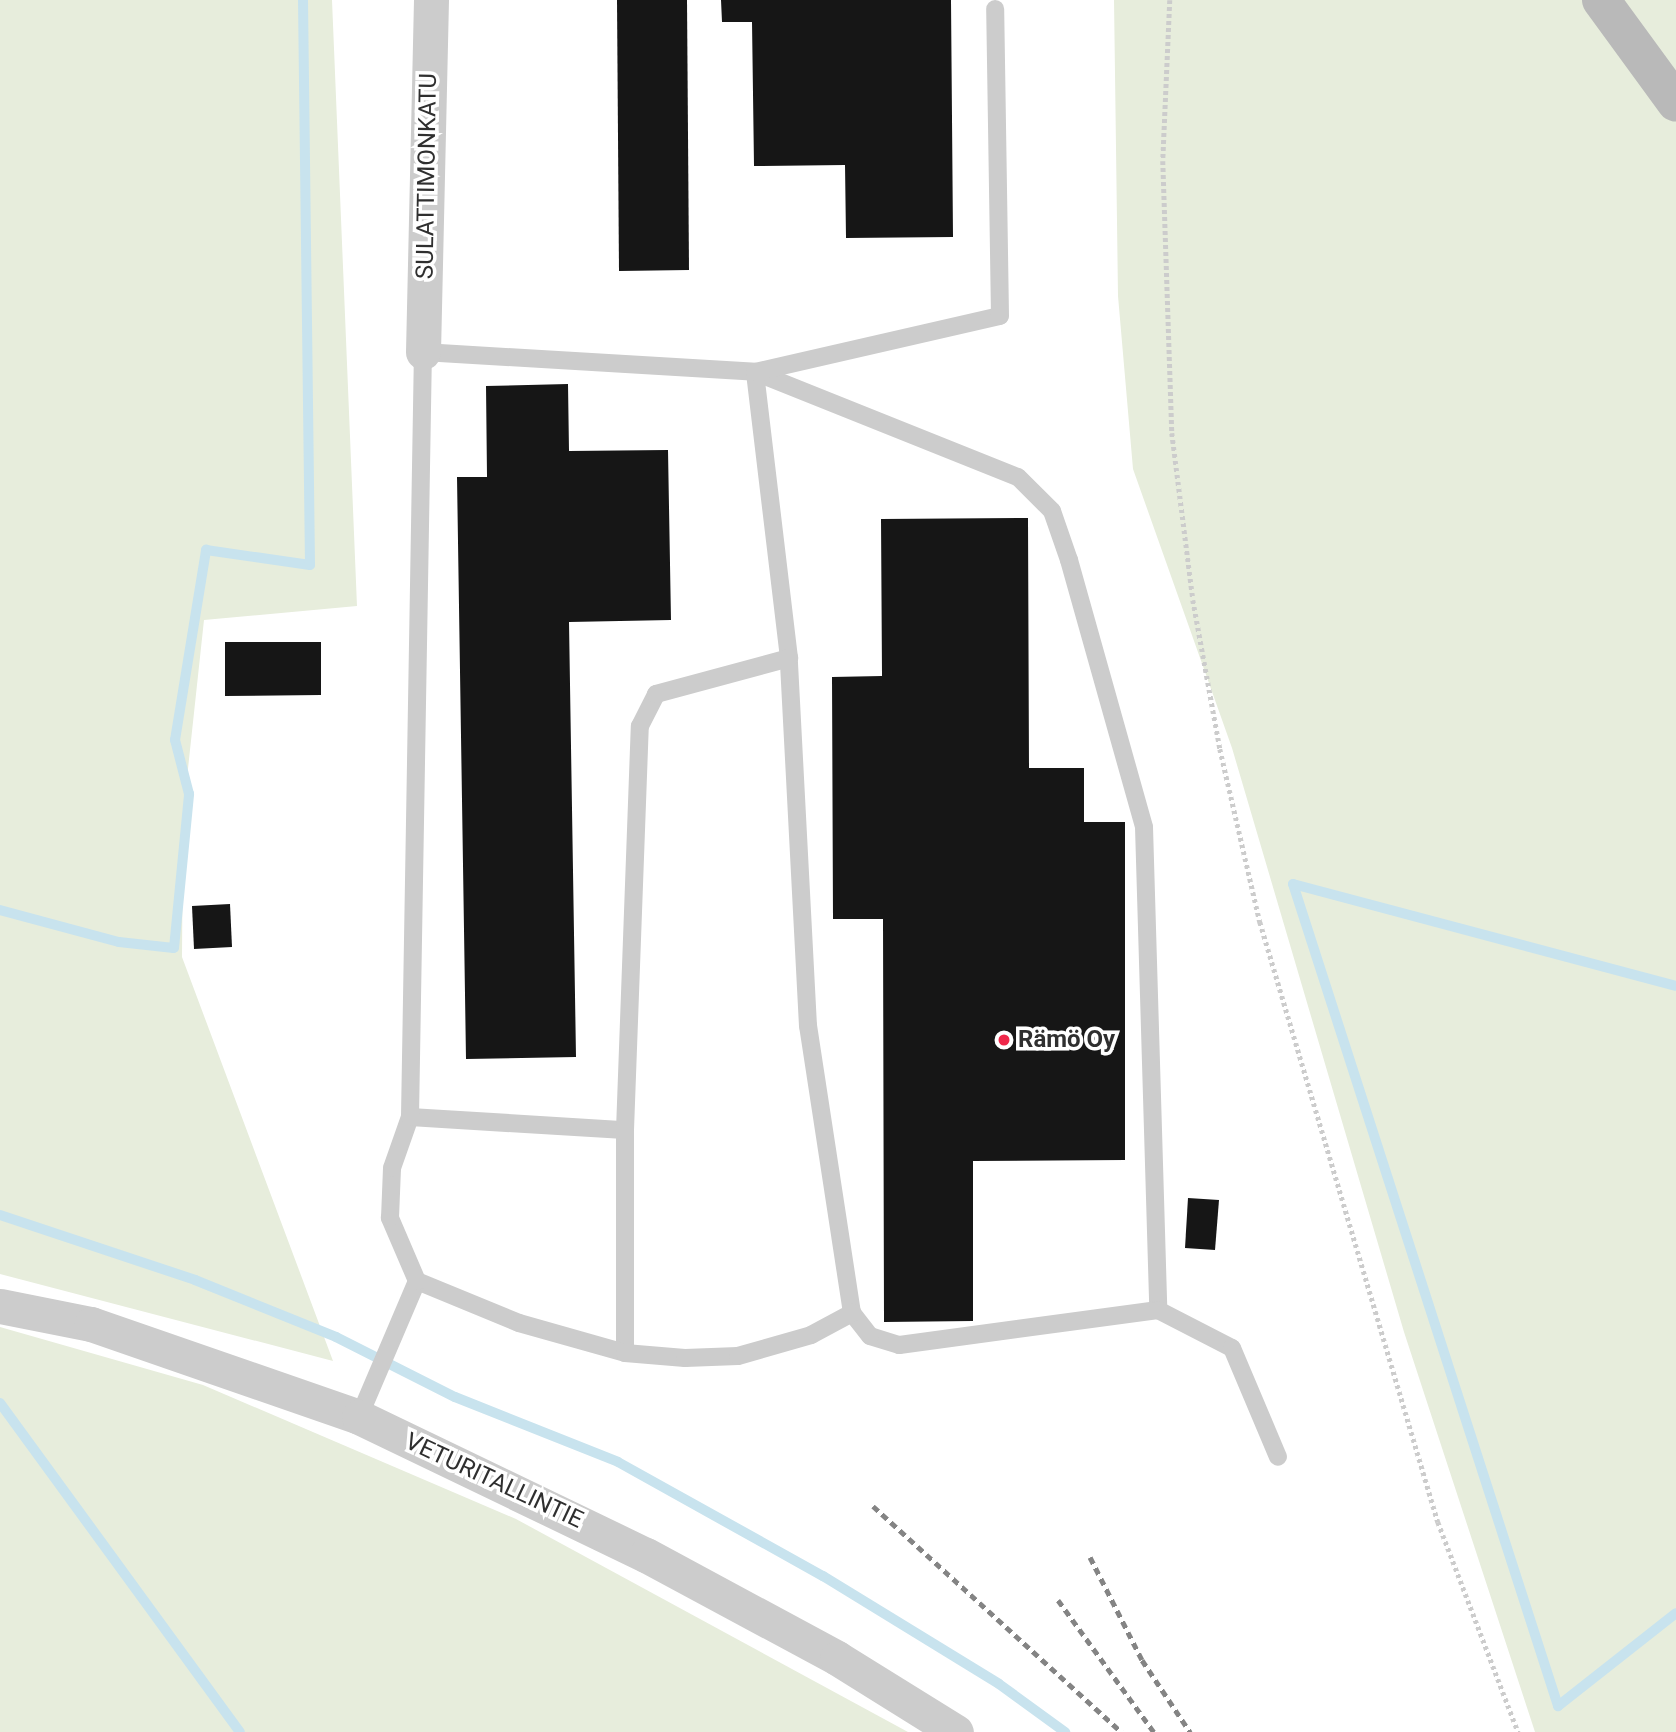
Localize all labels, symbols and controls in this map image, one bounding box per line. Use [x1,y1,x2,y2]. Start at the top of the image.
street label: SULATTIMONKATU [411,73,443,279]
place label: Rämö Oy [1018,1026,1115,1054]
marker: Rämö Oy [996,1032,1012,1048]
street label: VETURITALLINTIE [401,1427,587,1535]

